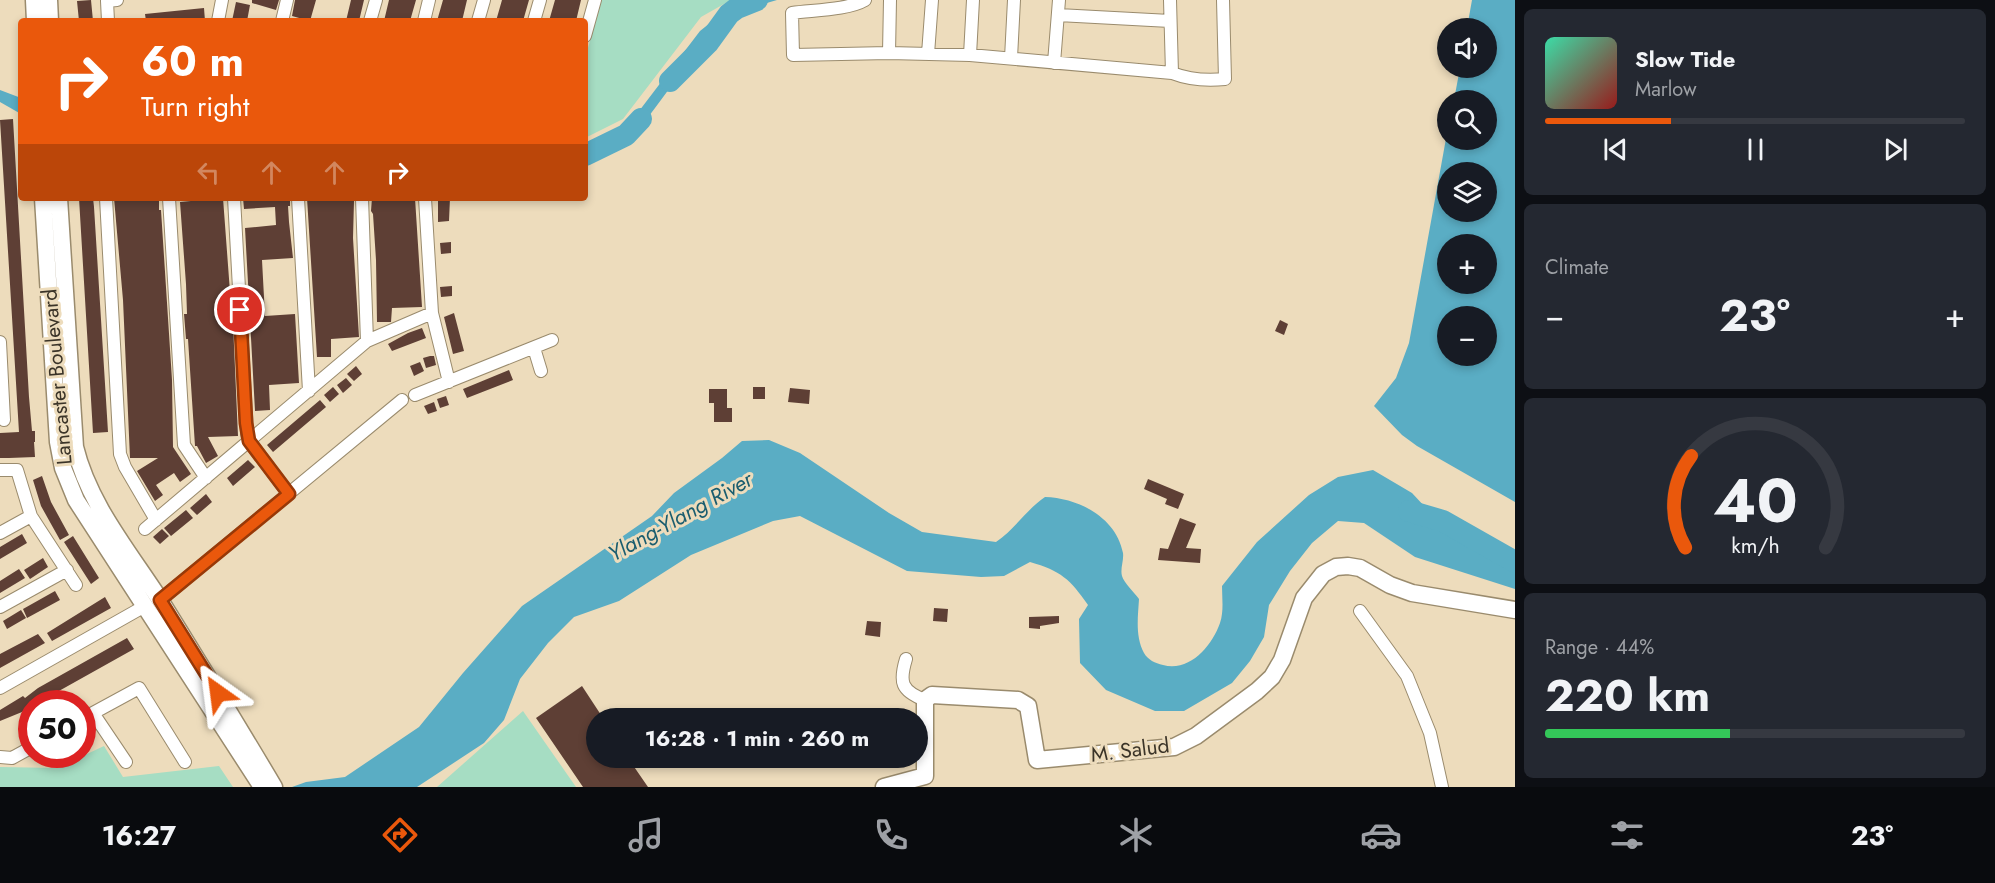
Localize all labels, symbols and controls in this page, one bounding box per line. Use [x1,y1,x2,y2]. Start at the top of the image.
map controls [1437,18,1497,366]
button: sound [1437,18,1497,78]
text: 60 m [141,31,244,92]
icon: right [42,42,120,120]
text: Slow Tide [1635,43,1735,75]
text: Marlow [1635,75,1697,104]
text: Turn right [141,87,249,126]
button: search [1437,90,1497,150]
icon: previous [1599,133,1632,166]
icon: pause [1739,133,1772,166]
icon: next [1879,133,1912,166]
icon: left [192,156,225,189]
icon: ahead [255,156,288,189]
icon: ahead [318,156,351,189]
icon: right [381,156,414,189]
button: layers [1437,162,1497,222]
button: + [1437,234,1497,294]
text: Climate [1545,253,1609,282]
text: 23° [1719,283,1790,348]
pin [214,284,265,335]
street label: Lancaster Boulevard [34,288,80,466]
text: − [1545,292,1564,339]
text: + [1945,292,1965,339]
icon: arrive [223,293,256,326]
button: − [1437,306,1497,366]
text: 40 [1713,455,1797,545]
water label: Ylang-Ylang River [602,462,760,569]
text: km/h [1731,530,1779,561]
text: Range · 44% [1545,633,1654,662]
position arrow [186,661,250,725]
text: 220 km [1545,663,1710,728]
speed limit sign: 50 [18,690,96,768]
text: 16:28 · 1 min · 260 m [645,722,869,754]
street label: M. Salud [1089,730,1171,770]
icon: directions [379,814,421,856]
icon: music [625,814,667,856]
icon: phone [870,814,912,856]
icon: climate [1115,814,1157,856]
icon: car [1360,814,1402,856]
icon: filters [1606,814,1648,856]
text: 16:27 [102,816,176,855]
text: 23° [1851,816,1893,855]

